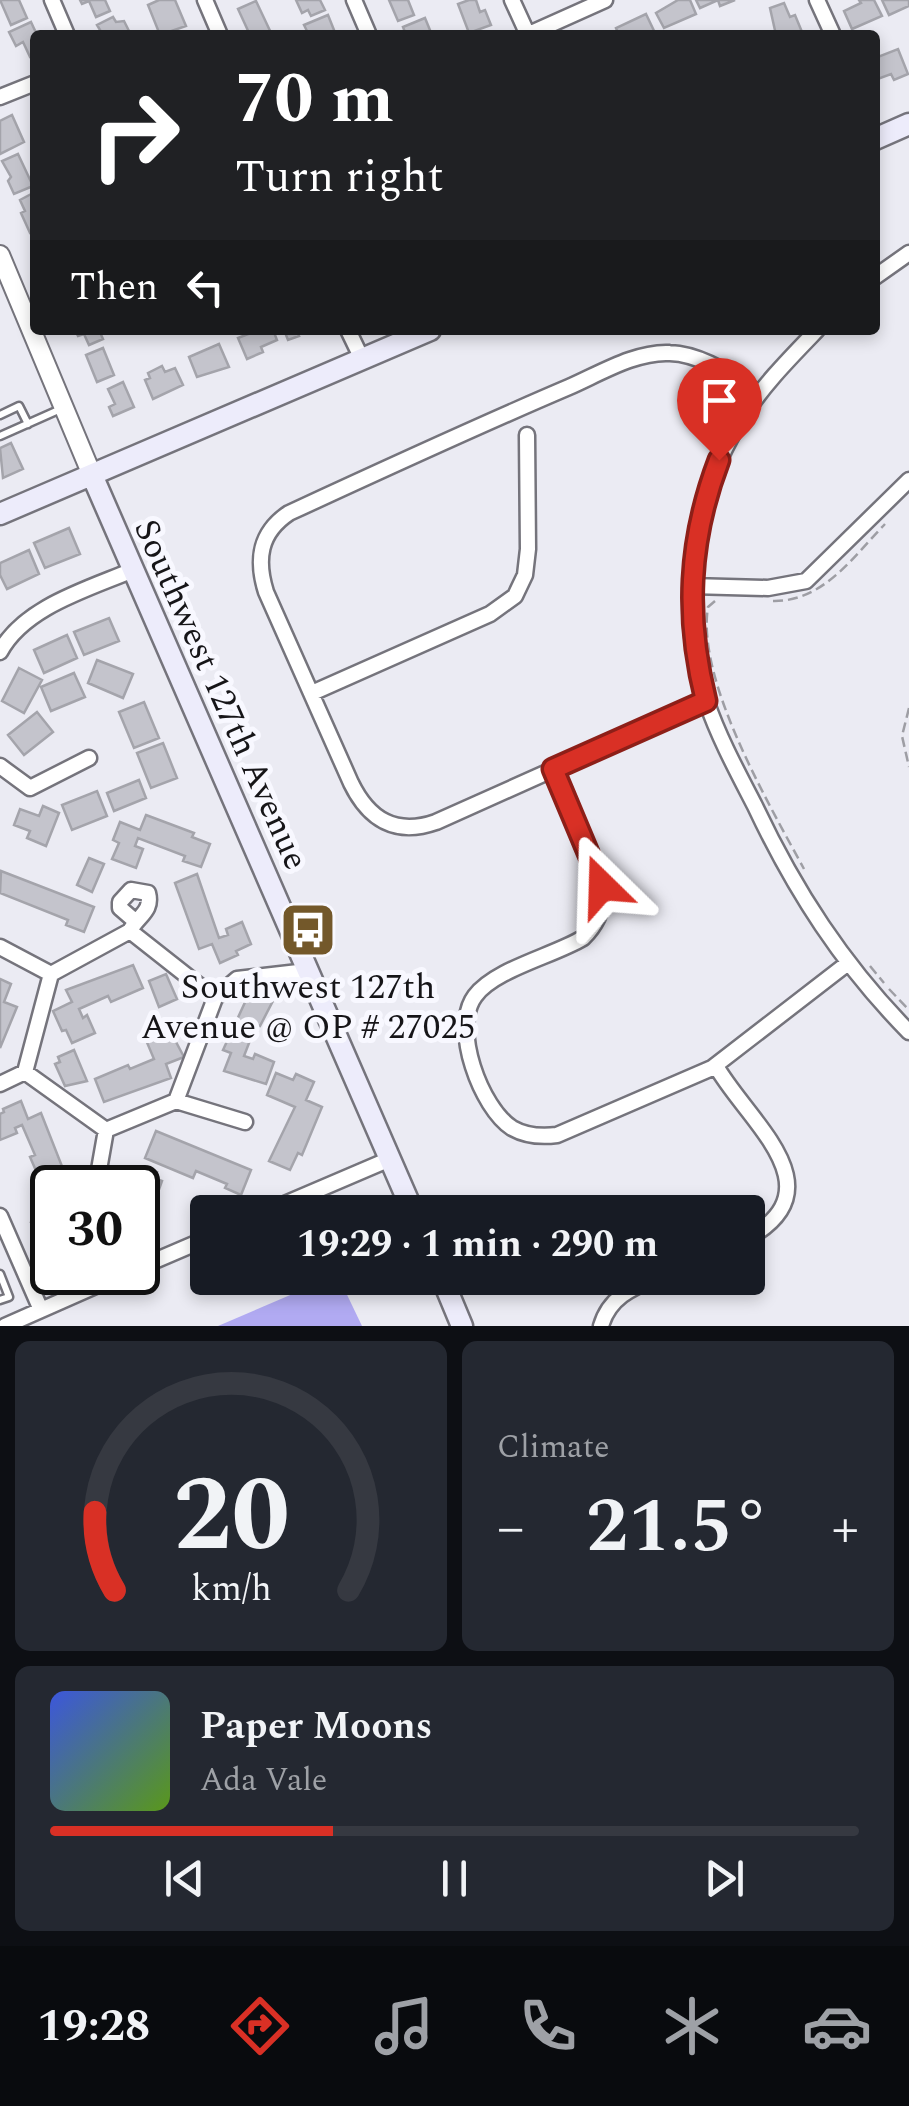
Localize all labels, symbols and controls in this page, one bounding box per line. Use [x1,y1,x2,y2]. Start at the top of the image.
text: 70 m [235,47,394,153]
icon: right [70,70,200,200]
text: Turn right [235,143,444,212]
text: Then [70,259,158,317]
icon: left [178,260,233,315]
pin [677,358,762,461]
icon: arrive [692,373,747,428]
street label: Southwest 127th Avenue [119,511,322,878]
position arrow [550,834,654,938]
bus stop icon: Southwest 127th Avenue @ OP # 27025 [278,900,338,960]
place label: Southwest 127th Avenue @ OP # 27025 [141,961,475,1054]
speed limit sign: 30 [30,1165,160,1295]
text: 19:29 · 1 min · 290 m [297,1216,658,1274]
text: Climate [497,1423,609,1472]
text: 20 [173,1438,289,1596]
text: 21.5° [586,1471,770,1585]
text: − [497,1487,525,1570]
text: + [831,1487,859,1570]
text: km/h [191,1562,271,1617]
text: Paper Moons [200,1698,432,1756]
text: Ada Vale [200,1756,327,1805]
icon: previous [157,1851,212,1906]
icon: pause [427,1851,482,1906]
icon: next [697,1851,752,1906]
icon: directions [225,1991,295,2061]
icon: music [369,1991,439,2061]
icon: phone [513,1991,583,2061]
icon: climate [657,1991,727,2061]
icon: car [802,1991,872,2061]
text: 19:28 [37,1992,150,2061]

